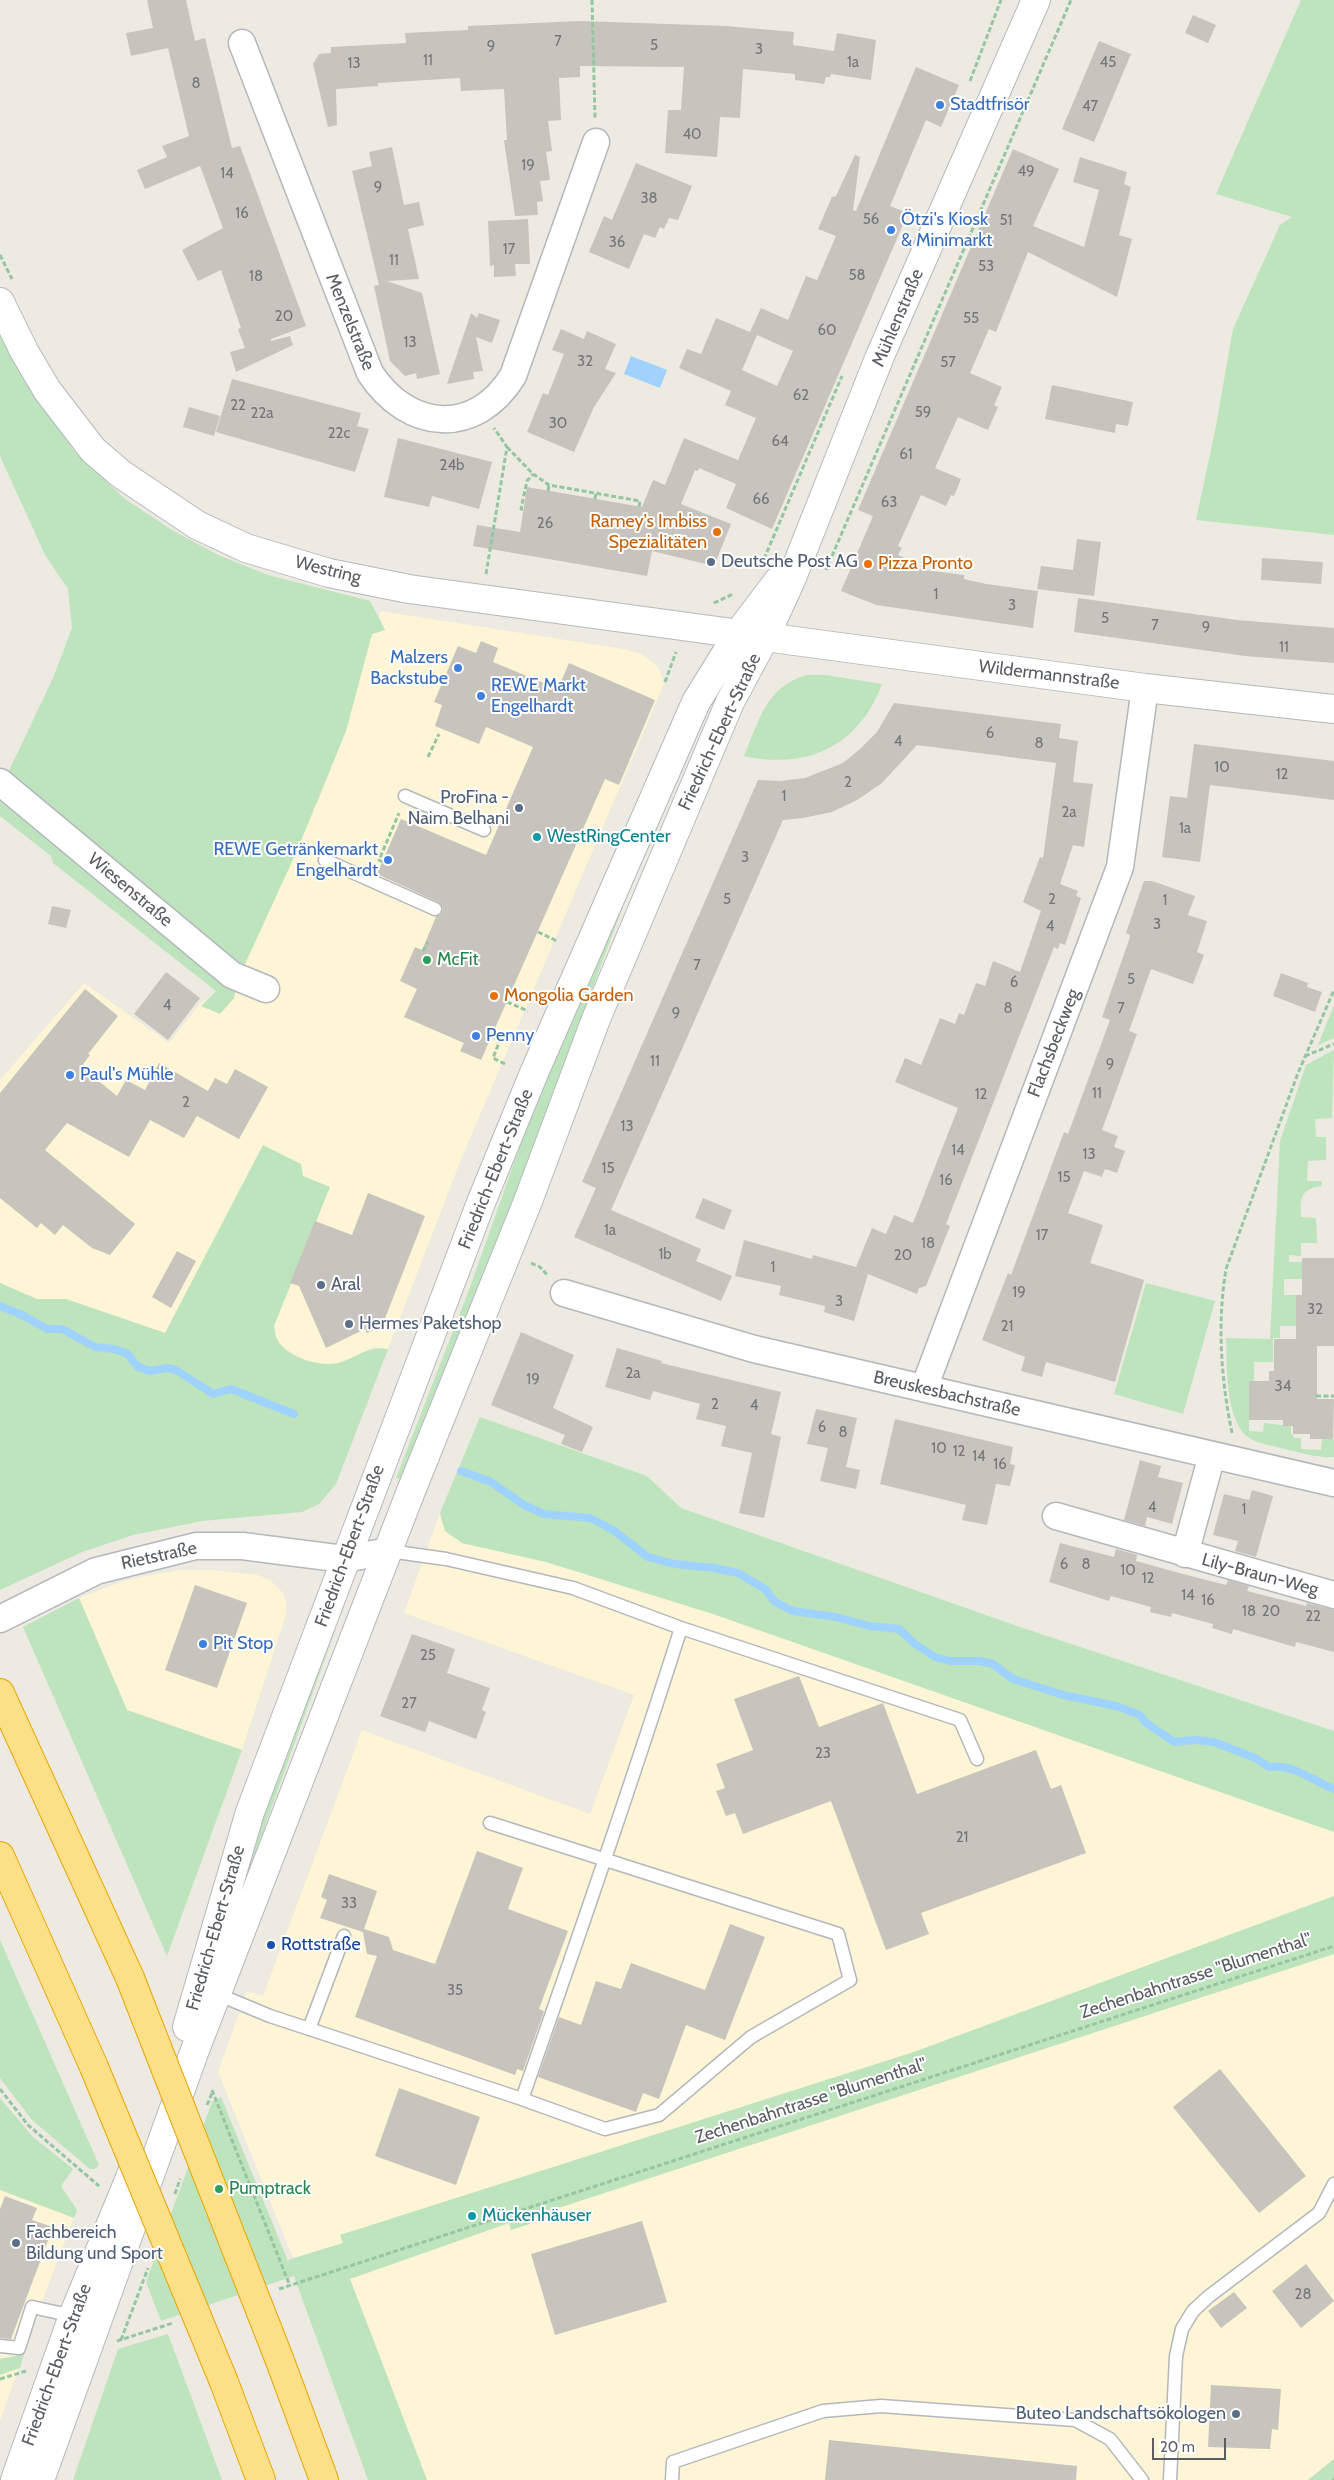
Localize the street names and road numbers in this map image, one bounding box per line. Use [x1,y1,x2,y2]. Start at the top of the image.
street label: Mühlenstraße [868,266,928,370]
street label: Menzelstraße [321,270,379,374]
street label: Westring [293,551,363,589]
street label: Friedrich-Ebert-Straße [674,650,766,814]
street label: Wildermannstraße [977,656,1121,694]
street label: Wiesenstraße [83,848,177,932]
street label: Flachsbeckweg [1023,986,1085,1100]
street label: Friedrich-Ebert-Straße [454,1086,538,1252]
street label: Breuskesbachstraße [871,1367,1023,1421]
street label: Friedrich-Ebert-Straße [311,1462,389,1630]
street label: Rietstraße [119,1537,199,1575]
street label: Lily-Braun-Weg [1199,1549,1321,1601]
street label: Friedrich-Ebert-Straße [182,1843,250,2013]
street label: Zechenbahntrasse "Blumenthal" [1078,1928,1314,2024]
street label: Zechenbahntrasse "Blumenthal" [693,2053,929,2149]
street label: Friedrich-Ebert-Straße [18,2281,96,2449]

